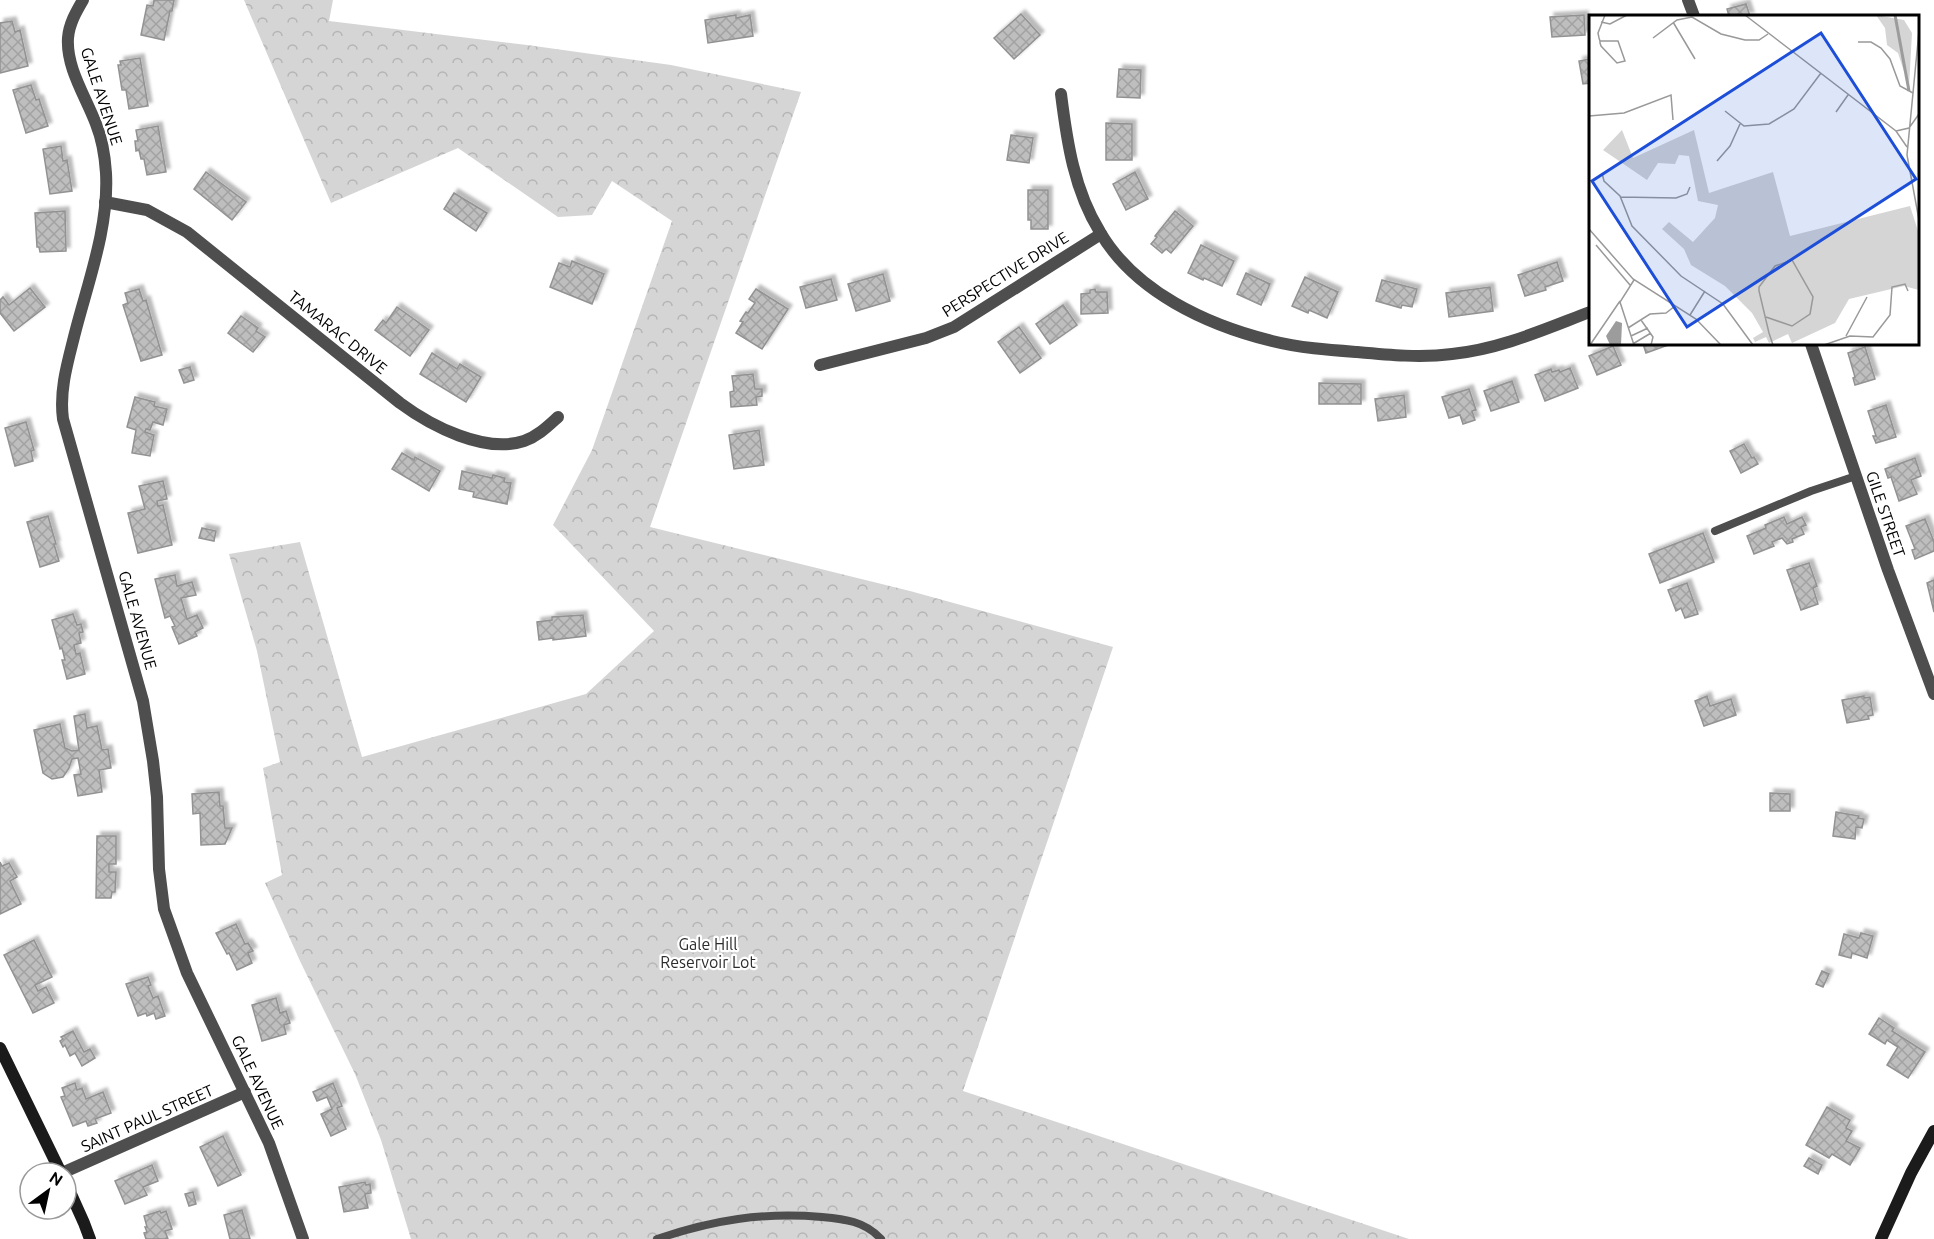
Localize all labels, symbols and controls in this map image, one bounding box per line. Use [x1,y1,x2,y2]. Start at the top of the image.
inset map [1589,15,1919,345]
street label: GALE AVENUE [78,45,126,147]
street label: PERSPECTIVE DRIVE [938,228,1072,320]
street label: TAMARAC DRIVE [285,287,391,377]
street label: GILE STREET [1863,469,1909,559]
street label: GALE AVENUE [115,569,161,671]
park label: Gale Hill Reservoir Lot [660,935,756,971]
street label: GALE AVENUE [228,1032,288,1132]
street label: SAINT PAUL STREET [78,1081,216,1155]
north arrow [18,1161,78,1221]
text: N [46,1168,66,1189]

